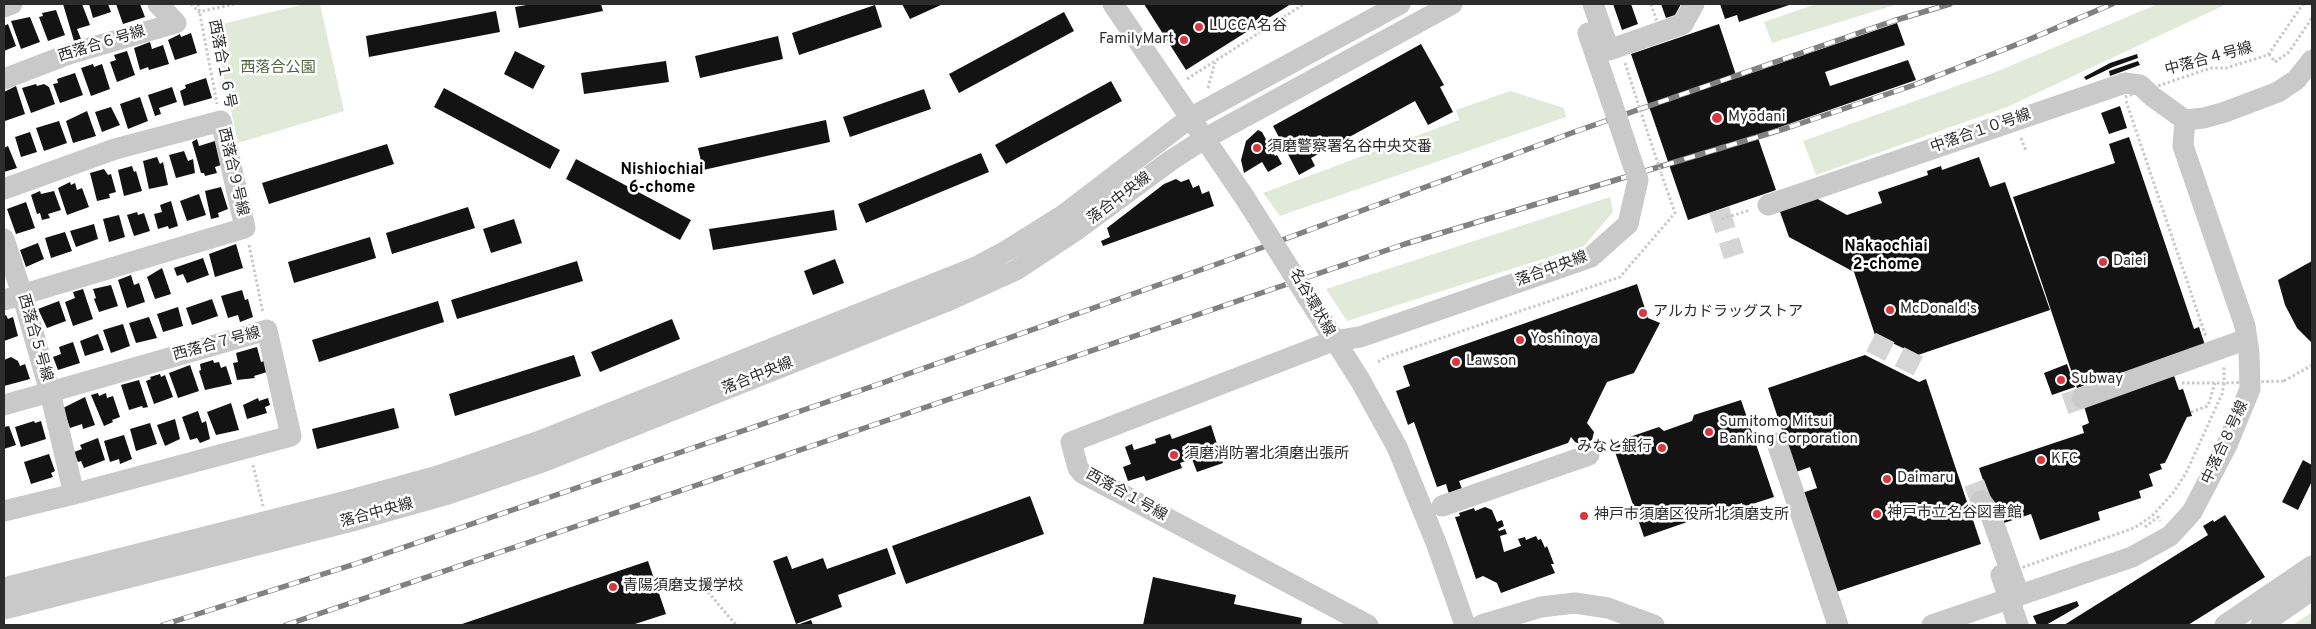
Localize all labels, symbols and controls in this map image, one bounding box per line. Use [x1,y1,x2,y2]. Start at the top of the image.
street label: 西落合１６号 [204,18,238,110]
place label: LUCCA名谷 [1209,18,1287,36]
marker: LUCCA名谷 [1193,21,1205,33]
street label: 西落合６号線 [56,23,148,67]
place label: FamilyMart [1099,31,1174,49]
marker: FamilyMart [1178,34,1190,46]
street label: 中落合４号線 [2163,40,2255,80]
park label: 西落合公園 [241,60,315,78]
street label: 中落合１０号線 [1928,106,2034,158]
place label: Myōdani [1728,109,1786,127]
marker: Myōdani [1710,111,1724,125]
street label: 西落合９号線 [213,126,251,218]
place label: 須磨警察署名谷中央交番 [1267,139,1432,157]
marker: 須磨警察署名谷中央交番 [1251,142,1263,154]
district label: Nishiochiai 6-chome [620,161,704,199]
street label: 落合中央線 [1085,169,1155,229]
district label: Nakaochiai 2-chome [1844,238,1928,276]
street label: 落合中央線 [1514,249,1590,291]
place label: Daiei [2113,253,2147,271]
marker: Daiei [2097,256,2109,268]
street label: 名谷環状線 [1284,266,1338,340]
street label: 西落合５号線 [13,292,55,384]
place label: McDonald's [1900,301,1977,319]
place label: アルカドラッグストア [1653,304,1803,322]
marker: McDonald's [1884,304,1896,316]
marker: アルカドラッグストア [1637,307,1649,319]
street label: 西落合７号線 [171,325,263,365]
place label: Yoshinoya [1530,331,1598,349]
marker: Yoshinoya [1514,334,1526,346]
place label: Lawson [1466,353,1516,371]
street label: 落合中央線 [720,355,796,399]
marker: Lawson [1450,356,1462,368]
place label: Subway [2071,371,2123,389]
marker: Subway [2055,374,2067,386]
street label: 中落合８号線 [2199,398,2253,488]
place label: Sumitomo Mitsui Banking Corporation [1719,414,1858,449]
marker: Sumitomo Mitsui Banking Corporation [1703,426,1715,438]
place label: みなと銀行 [1577,439,1652,457]
marker: みなと銀行 [1656,442,1668,454]
place label: 須磨消防署北須磨出張所 [1184,446,1349,464]
marker: 須磨消防署北須磨出張所 [1168,449,1180,461]
place label: KFC [2051,451,2079,469]
marker: KFC [2035,454,2047,466]
street label: 西落合１号線 [1082,466,1170,526]
place label: Daimaru [1897,470,1954,488]
marker: Daimaru [1881,473,1893,485]
street label: 落合中央線 [338,496,416,532]
place label: 神戸市立名谷図書館 [1887,505,2022,523]
place label: 神戸市須磨区役所北須磨支所 [1594,507,1789,525]
marker: 神戸市立名谷図書館 [1871,508,1883,520]
marker: 神戸市須磨区役所北須磨支所 [1578,510,1590,522]
place label: 青陽須磨支援学校 [623,578,743,596]
marker: 青陽須磨支援学校 [607,581,619,593]

